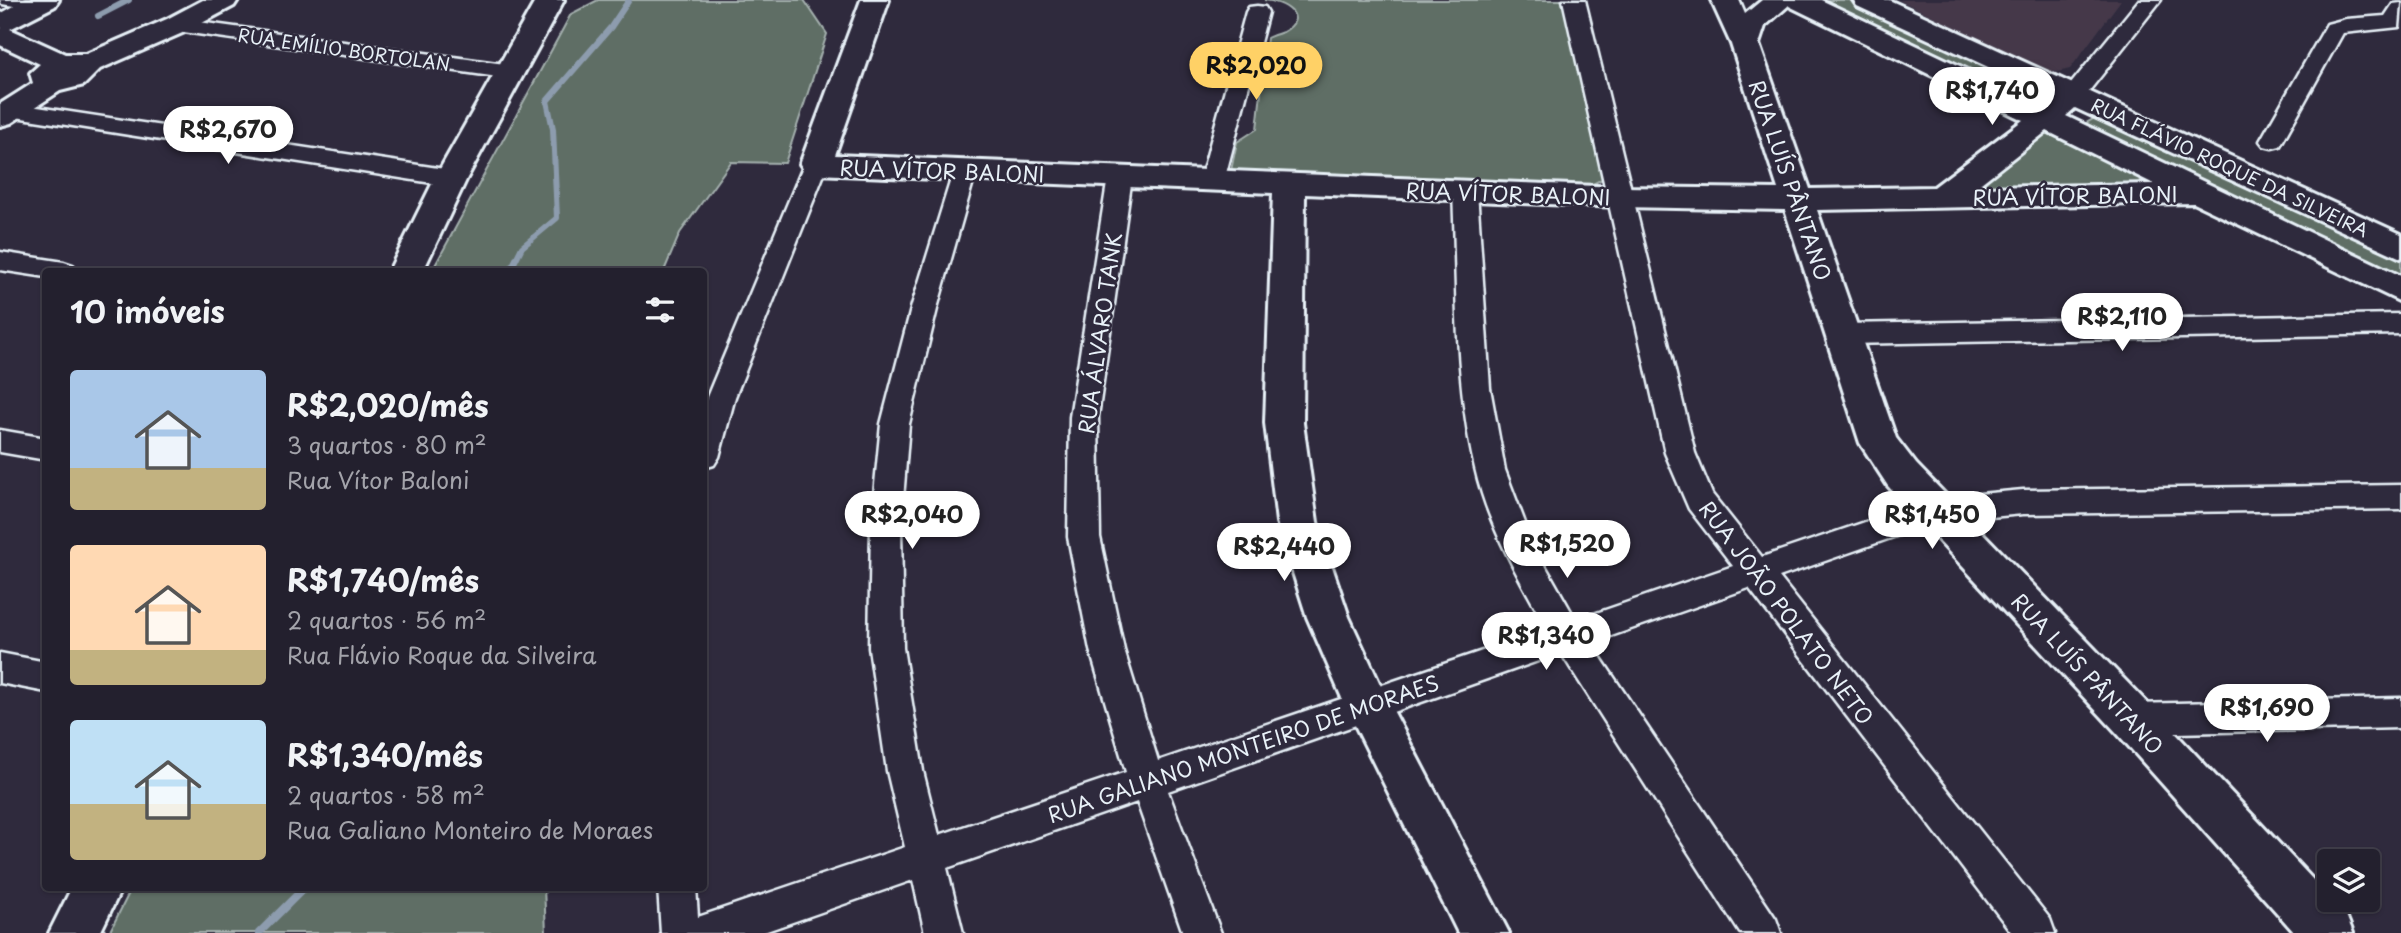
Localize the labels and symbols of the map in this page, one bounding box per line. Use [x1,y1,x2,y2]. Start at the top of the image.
street label: RUA EMÍLIO BORTOLAN [236,21,452,77]
pin: R$2,020 [1191,42,1321,102]
pin: R$1,740 [1927,68,2057,127]
street label: RUA LUÍS PÂNTANO [1742,75,1840,285]
street label: RUA FLÁVIO ROQUE DA SILVEIRA [2087,91,2373,243]
pin: R$2,670 [163,106,293,166]
street label: RUA VÍTOR BALONI [839,150,1045,190]
street label: RUA VÍTOR BALONI [1405,173,1611,213]
street label: RUA VÍTOR BALONI [1972,177,2178,213]
street label: RUA ÁLVARO TANK [1069,230,1129,436]
pin: R$2,110 [2057,294,2187,353]
pin: R$2,040 [847,491,977,551]
pin: R$1,450 [1867,491,1997,551]
street label: RUA JOÃO POLATO NETO [1692,493,1882,731]
pin: R$1,520 [1502,520,1632,580]
pin: R$2,440 [1219,524,1349,583]
street label: RUA LUÍS PÂNTANO [2005,585,2171,761]
pin: R$1,340 [1481,612,1611,672]
street label: RUA GALIANO MONTEIRO DE MORAES [1043,666,1443,830]
pin: R$1,690 [2202,684,2332,744]

